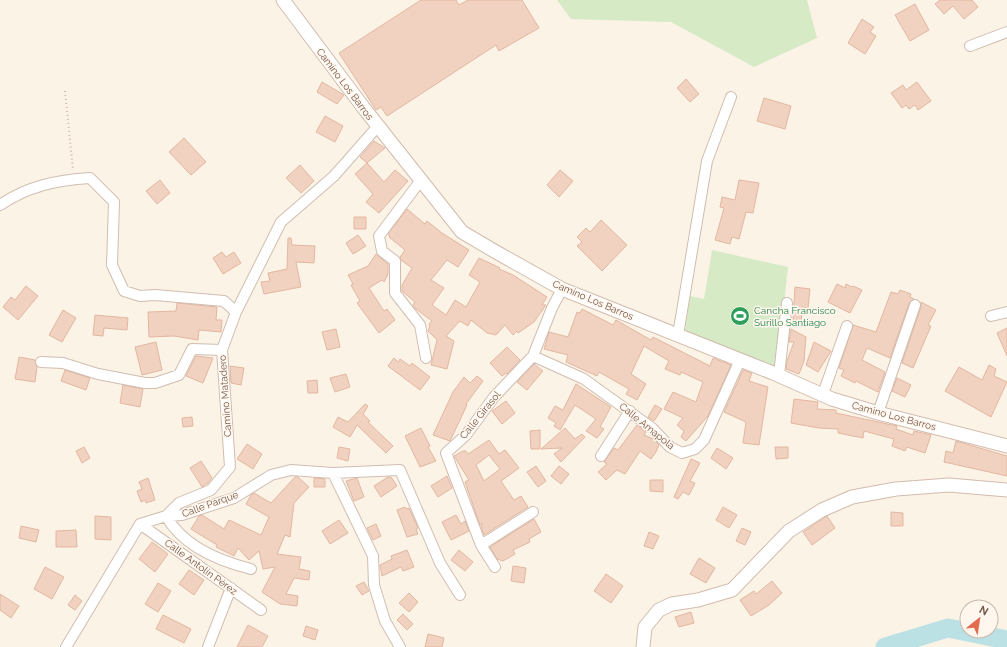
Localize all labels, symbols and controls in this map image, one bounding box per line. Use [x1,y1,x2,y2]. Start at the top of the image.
street label: Camino Los Barros [314,46,376,122]
street label: Camino Los Barros [551,278,635,322]
sports icon: Cancha Francisco Surillo Santiago [729,305,751,327]
place label: Cancha Francisco Surillo Santiago [754,305,836,328]
street label: Camino Matadero [217,355,233,437]
street label: Calle Girasol [457,389,503,441]
street label: Camino Los Barros [851,399,938,433]
street label: Calle Amapola [617,400,677,452]
street label: Calle Parque [180,489,240,519]
street label: Calle Antolín Pérez [163,537,239,597]
north arrow [959,599,999,639]
text: N [977,603,991,619]

